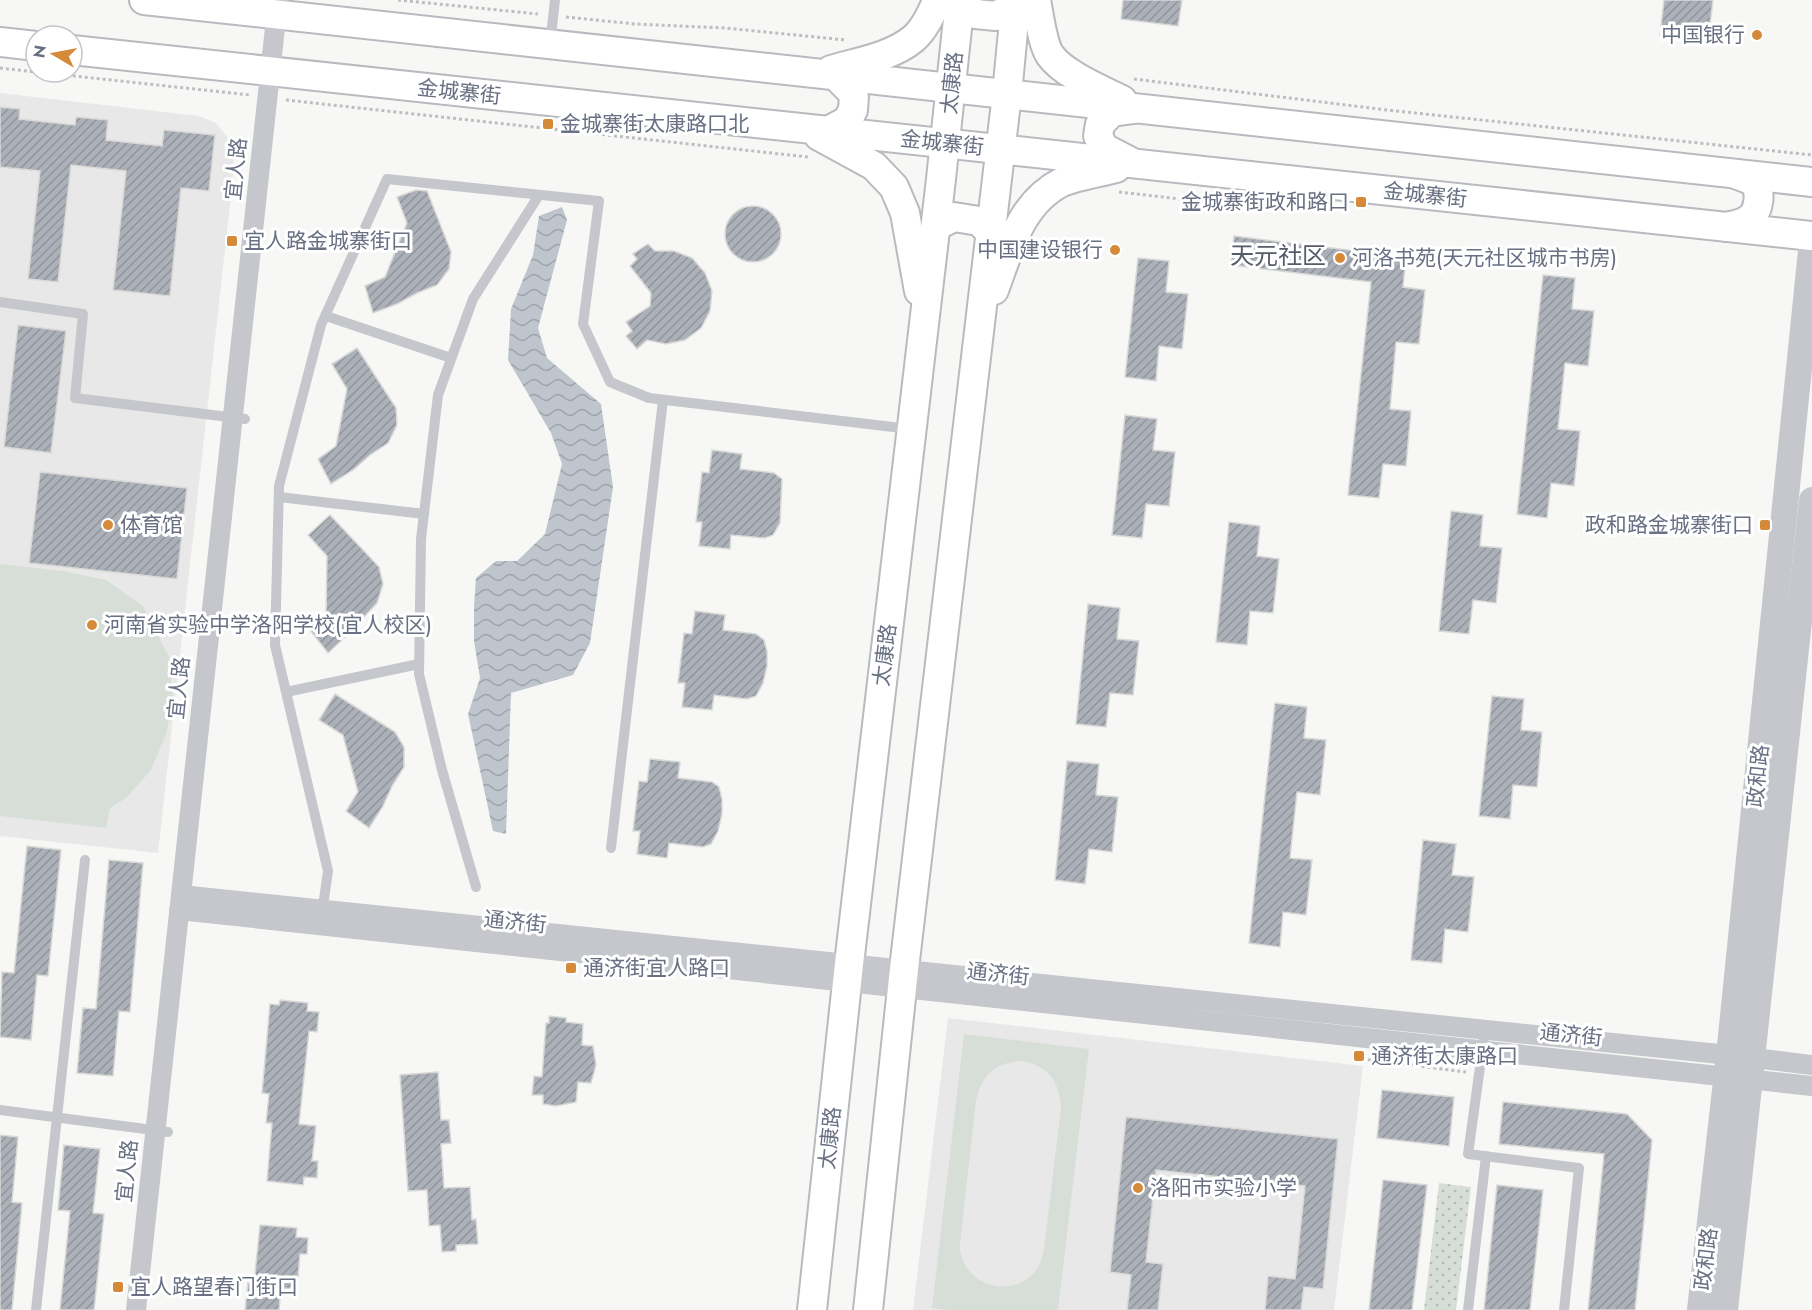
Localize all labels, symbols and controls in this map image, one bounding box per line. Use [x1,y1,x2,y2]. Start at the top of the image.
place label: 中国银行 [1661,20,1745,50]
north arrow [24,24,84,84]
marker: 中国银行 [1750,28,1764,42]
text: N [27,43,52,60]
street label: 太康路 [934,50,970,116]
street label: 金城寨街 [416,73,502,111]
place label: 金城寨街太康路口北 [560,109,749,139]
marker: 金城寨街太康路口北 [541,117,555,131]
street label: 金城寨街 [899,124,985,162]
street label: 宜人路 [218,136,254,202]
street label: 金城寨街 [1382,176,1468,214]
place label: 金城寨街政和路口 [1181,187,1349,217]
marker: 金城寨街政和路口 [1354,195,1368,209]
place label: 宜人路金城寨街口 [244,226,412,256]
marker: 宜人路金城寨街口 [225,234,239,248]
place label: 中国建设银行 [977,235,1103,265]
district label: 天元社区 [1230,238,1326,273]
marker: 中国建设银行 [1108,243,1122,257]
place label: 河洛书苑(天元社区城市书房) [1352,243,1617,273]
marker: 河洛书苑(天元社区城市书房) [1333,251,1347,265]
place label: 体育馆 [120,510,183,540]
place label: 政和路金城寨街口 [1585,510,1753,540]
marker: 体育馆 [101,518,115,532]
marker: 政和路金城寨街口 [1758,518,1772,532]
place label: 河南省实验中学洛阳学校(宜人校区) [104,610,432,640]
marker: 河南省实验中学洛阳学校(宜人校区) [85,618,99,632]
street label: 太康路 [866,622,904,688]
street label: 宜人路 [161,655,197,721]
street label: 政和路 [1740,743,1776,809]
street label: 通济街 [482,904,548,940]
place label: 通济街宜人路口 [583,953,730,983]
street label: 通济街 [965,956,1031,992]
marker: 通济街宜人路口 [564,961,578,975]
street label: 通济街 [1538,1017,1604,1053]
place label: 通济街太康路口 [1371,1041,1518,1071]
marker: 通济街太康路口 [1352,1049,1366,1063]
street label: 太康路 [812,1105,848,1171]
street label: 宜人路 [109,1138,145,1204]
place label: 洛阳市实验小学 [1150,1173,1297,1203]
marker: 洛阳市实验小学 [1131,1181,1145,1195]
street label: 政和路 [1687,1226,1725,1292]
place label: 宜人路望春门街口 [130,1272,298,1302]
marker: 宜人路望春门街口 [111,1280,125,1294]

